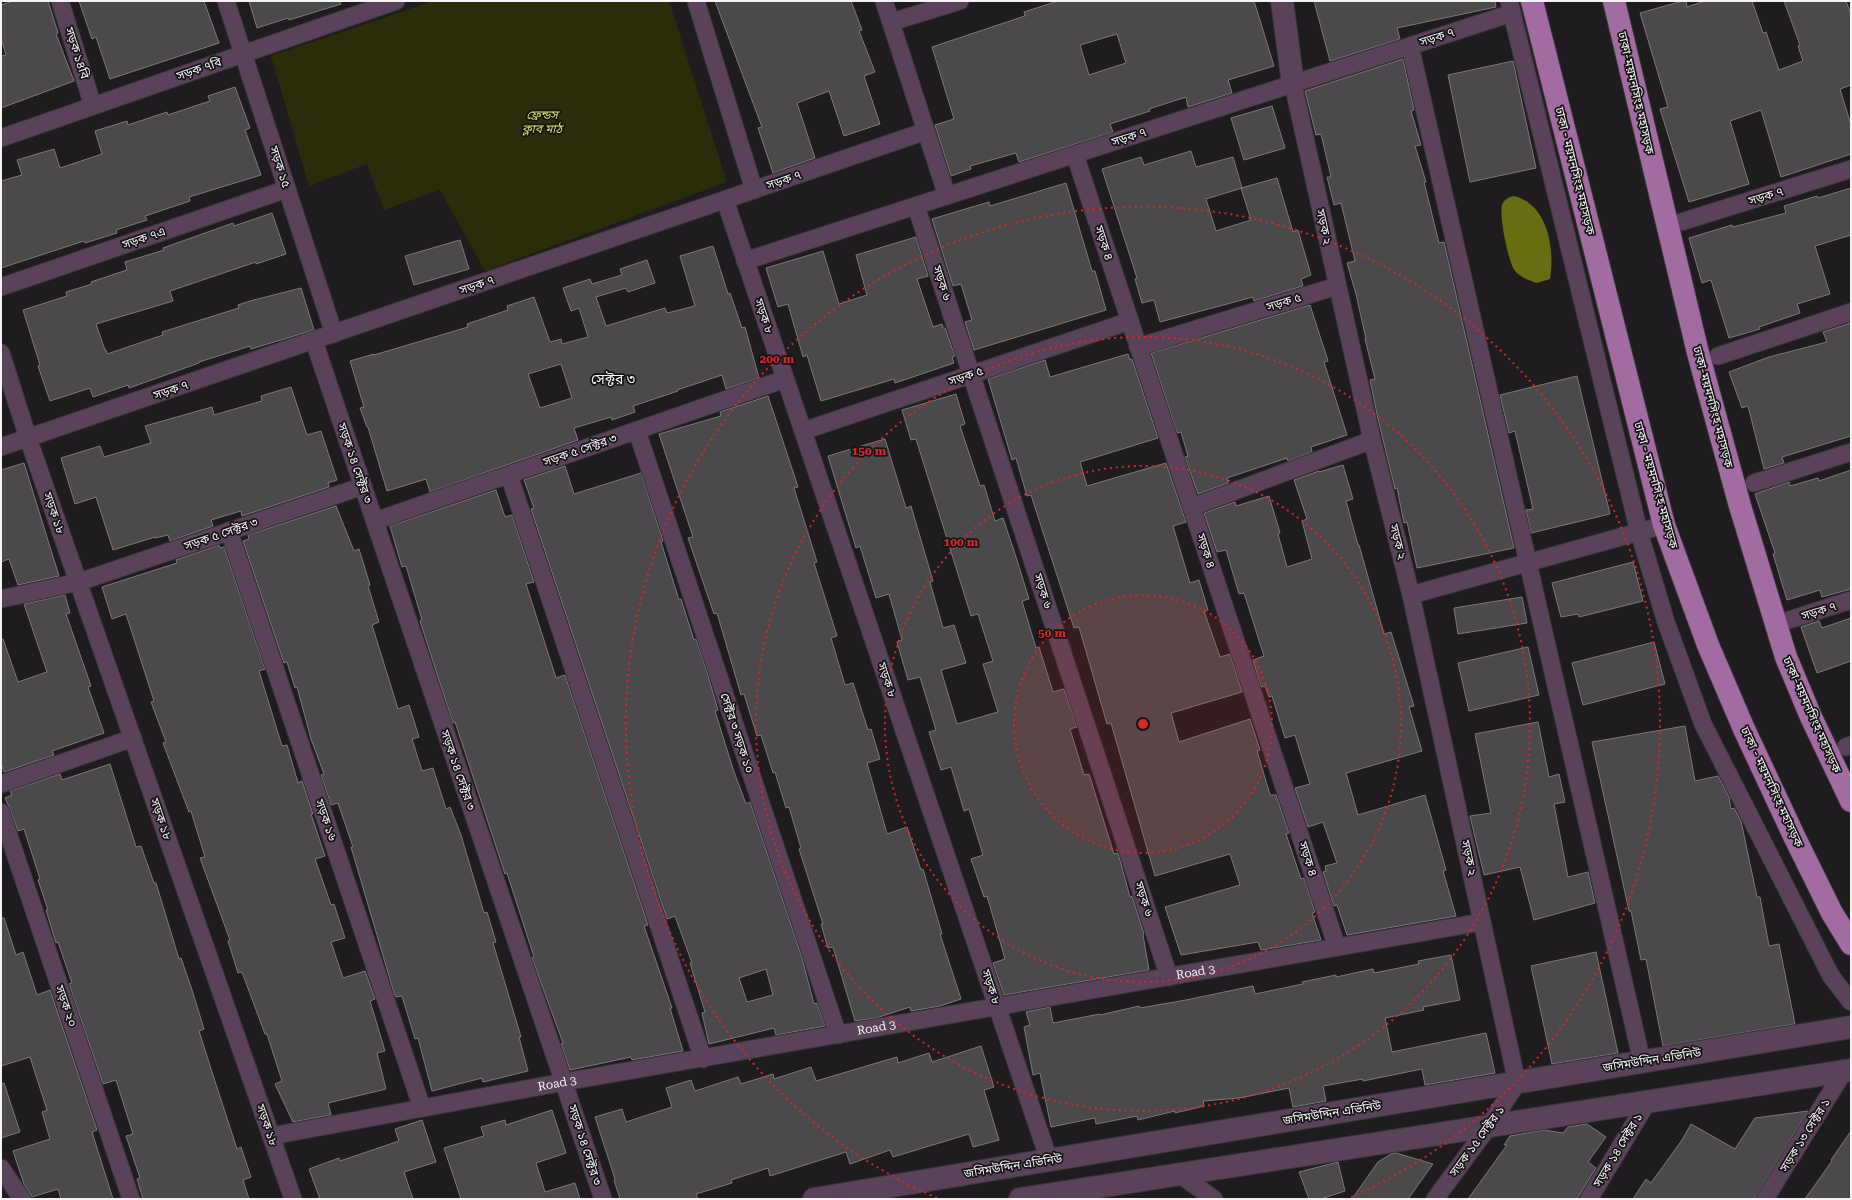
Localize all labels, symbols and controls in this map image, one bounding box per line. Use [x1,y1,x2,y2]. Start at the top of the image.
street label: সড়ক ১৪বি [62,24,93,81]
street label: সড়ক ৭ [1417,25,1456,50]
street label: ঢাকা-ময়মনসিংহ মহাসড়ক [1615,29,1658,156]
street label: সড়ক ৭বি [174,54,224,83]
street label: ঢাকা - ময়মনসিংহ মহাসড়ক [1552,104,1599,237]
park label: ফ্রেন্ডস ক্লাব মাঠ [522,108,565,136]
street label: সড়ক ৭ [1109,125,1148,150]
street label: সড়ক ১৫ [266,143,293,190]
street label: সড়ক ৭ [764,168,803,193]
street label: সড়ক ৭ [1746,184,1785,208]
street label: সড়ক ২ [1313,207,1335,246]
street label: সড়ক ৪ [1091,223,1116,262]
street label: সড়ক ৭এ [120,224,167,252]
street label: সড়ক ৬ [929,263,954,302]
street label: সড়ক ৭ [457,273,496,298]
street label: সড়ক ৫ [1264,290,1303,314]
street label: সড়ক ৮ [751,296,776,335]
street label: ঢাকা-ময়মনসিংহ মহাসড়ক [1690,343,1737,470]
text: 200 m [760,352,795,366]
street label: সড়ক ৫ [946,364,985,389]
district label: সেক্টর ৩ [591,371,635,387]
street label: সড়ক ৭ [151,378,190,403]
street label: ঢাকা - ময়মনসিংহ মহাসড়ক [1631,419,1682,550]
street label: সড়ক ১৪ সেক্টর ৩ [334,420,376,505]
street label: সড়ক ৫ সেক্টর ৩ [540,430,619,469]
text: 150 m [852,444,887,458]
street label: সড়ক ১৮ [40,489,68,536]
street label: সড়ক ৫ সেক্টর ৩ [181,514,260,553]
street label: সড়ক ২ [1387,522,1409,561]
street label: সড়ক ৪ [1193,531,1218,570]
text: 100 m [944,535,979,549]
street label: সড়ক ৬ [1030,571,1055,610]
street label: সড়ক ৭ [1799,599,1838,624]
text: 50 m [1038,626,1066,640]
street label: ঢাকা-ময়মনসিংহ মহাসড়ক [1780,654,1845,775]
street label: সড়ক ৮ [874,660,899,699]
street label: সেক্টর ৩ সড়ক ১০ [717,691,758,775]
centre of rings [1136,717,1150,731]
street label: ঢাকা - ময়মনসিংহ মহাসড়ক [1737,723,1807,850]
street label: সড়ক ১৪ সেক্টর ৩ [437,727,479,812]
street label: সড়ক ১৮ [147,795,175,842]
street label: সড়ক ১৬ [312,796,340,843]
street label: সড়ক ২ [1458,838,1480,877]
street label: সড়ক ৪ [1295,839,1320,878]
street label: সড়ক ৬ [1131,879,1156,918]
street label: Road 3 [1175,962,1216,982]
street label: সড়ক ৮ [978,967,1003,1006]
street label: সড়ক ২০ [52,982,80,1029]
street label: Road 3 [856,1017,897,1038]
street label: জসিমউদ্দিন এভিনিউ [1601,1044,1703,1075]
street label: Road 3 [537,1073,578,1094]
street label: সড়ক ১৩ সেক্টর ১ [1775,1095,1833,1175]
street label: জসিমউদ্দিন এভিনিউ [1281,1097,1383,1128]
street label: সড়ক ১৮ [253,1101,281,1148]
street label: সড়ক ১৪ সেক্টর ৩ [565,1102,606,1187]
street label: সড়ক ১৫ সেক্টর ১ [1445,1102,1507,1180]
street label: সড়ক ১৪ সেক্টর ১ [1589,1110,1646,1190]
street label: জসিমউদ্দিন এভিনিউ [962,1150,1064,1181]

